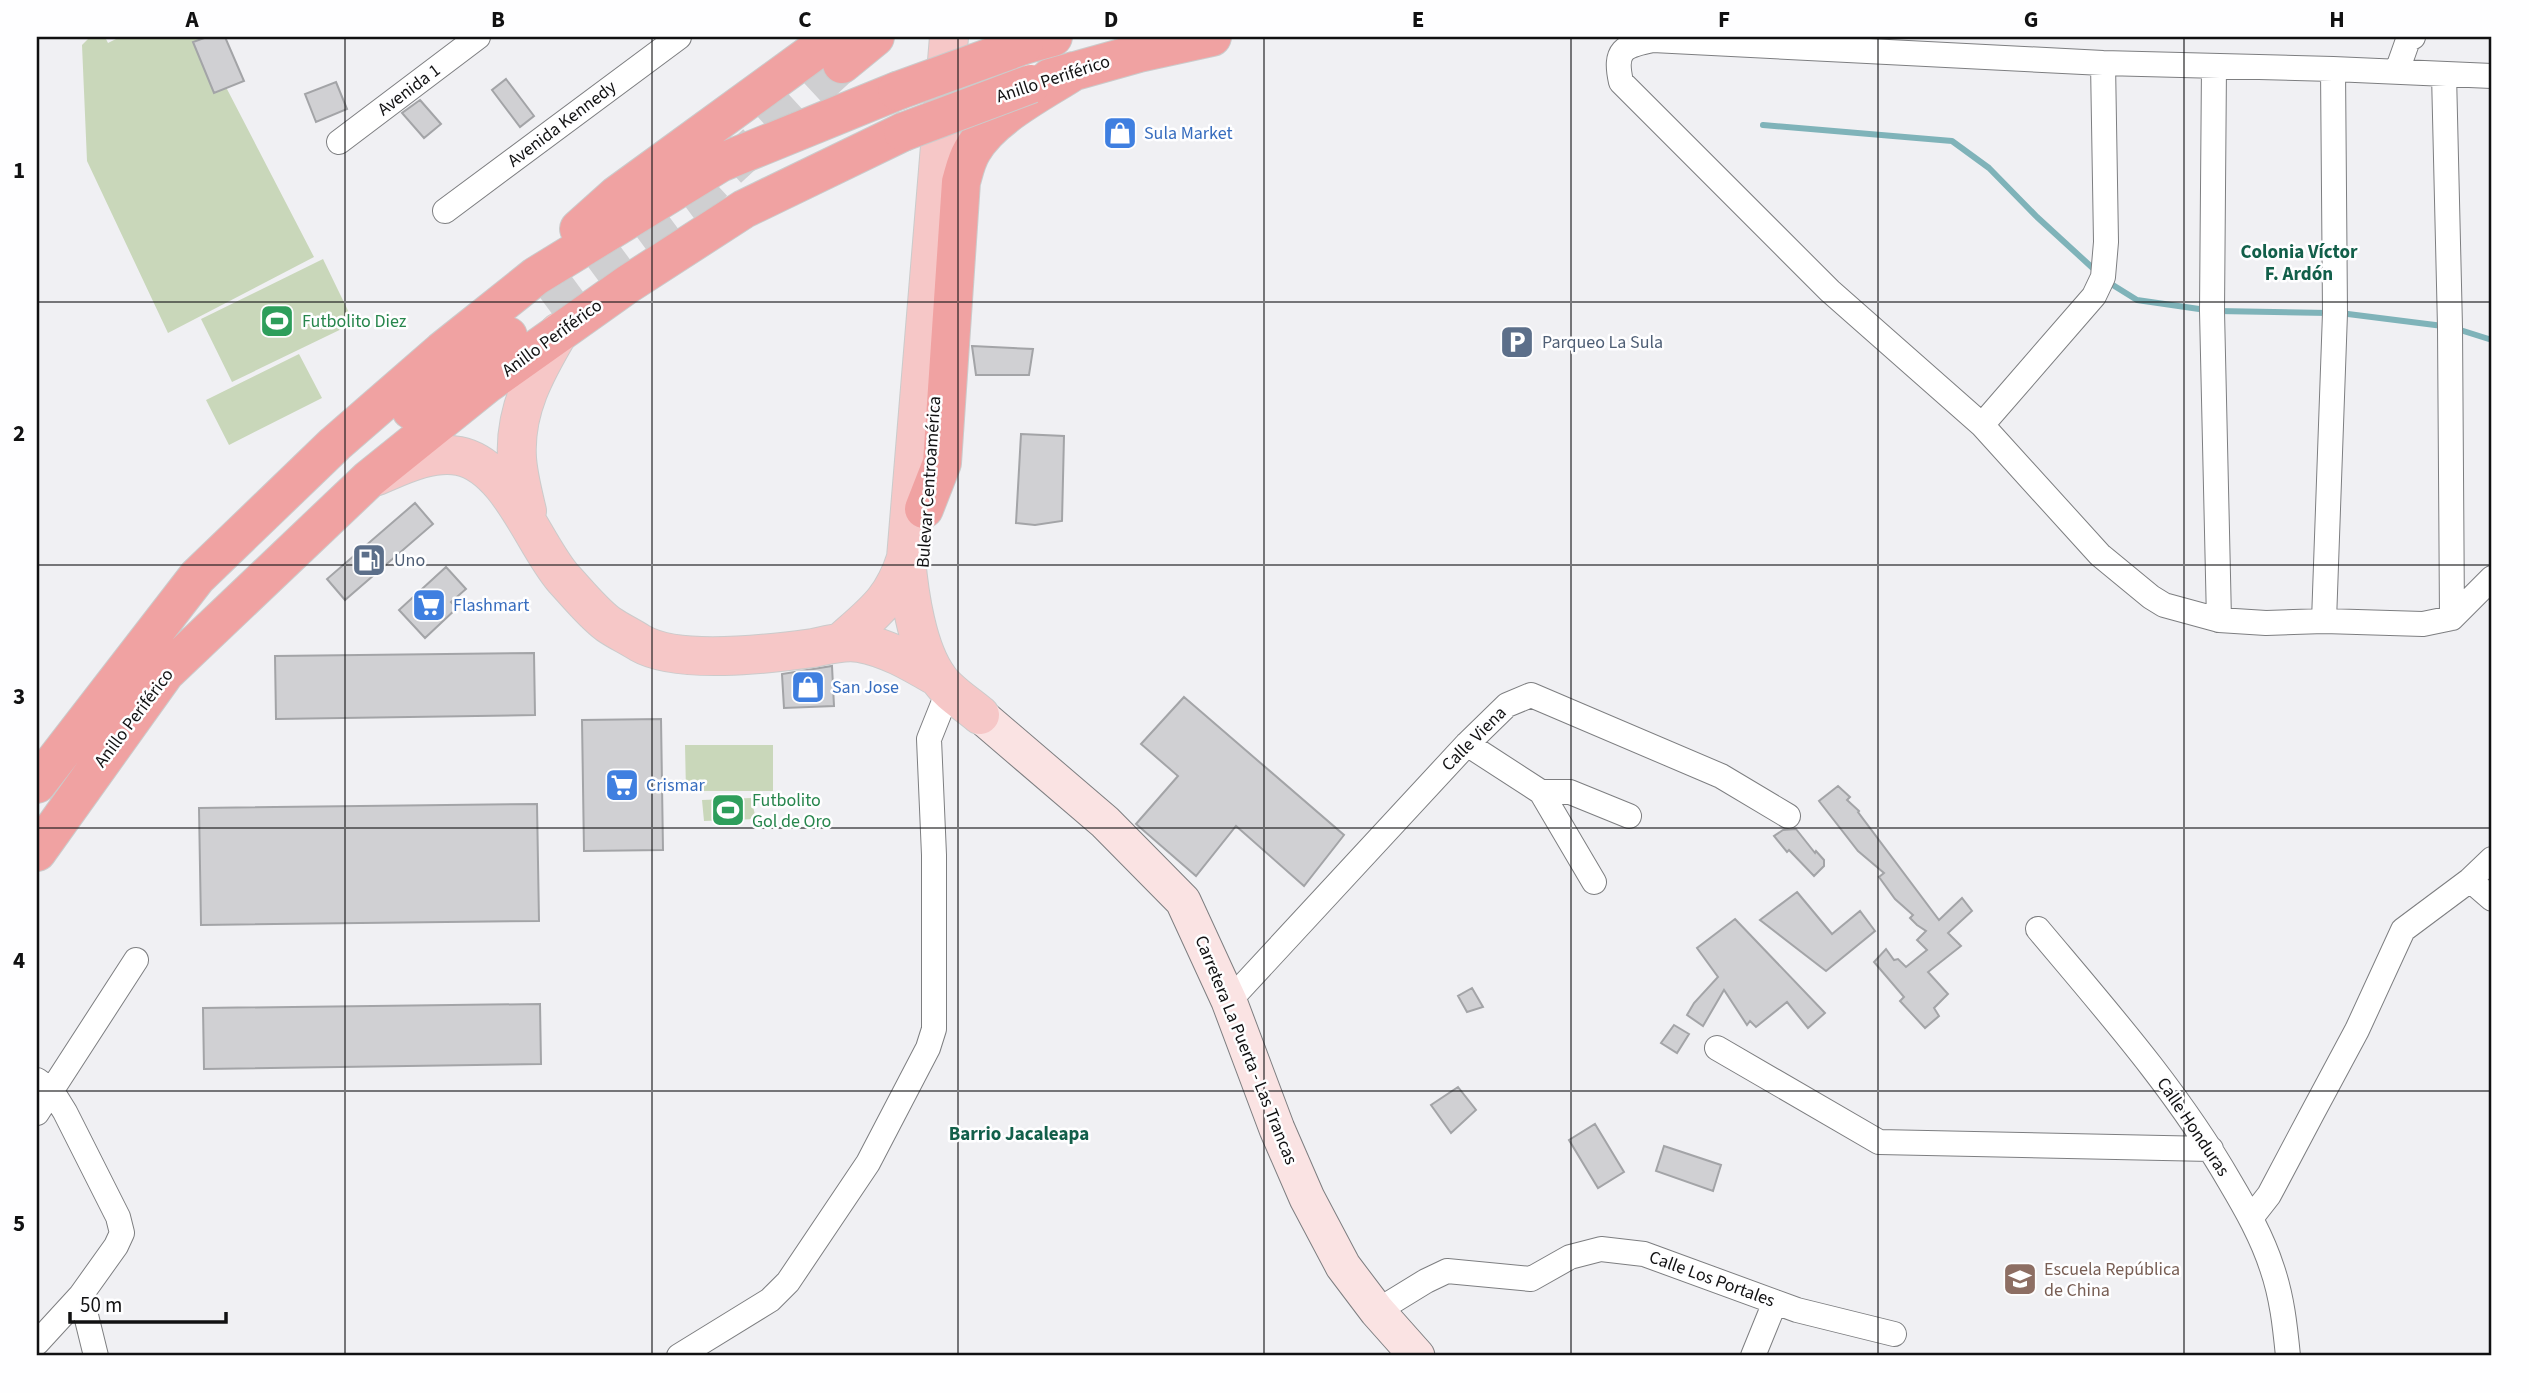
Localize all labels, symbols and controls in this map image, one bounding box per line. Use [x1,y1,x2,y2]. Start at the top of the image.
text: A [184,3,199,36]
text: B [491,3,505,36]
text: C [798,3,812,36]
text: D [1104,3,1118,36]
text: E [1412,3,1424,36]
text: F [1718,3,1730,36]
text: G [2024,3,2038,36]
text: H [2329,3,2345,36]
street label: Anillo Periférico [993,49,1113,109]
street label: Avenida 1 [372,58,446,122]
street label: Avenida Kennedy [503,75,622,173]
shop icon: Sula Market [1101,114,1139,152]
place label: Sula Market [1144,121,1233,146]
text: 1 [13,154,25,187]
district label: Colonia Víctor F. Ardón [2240,239,2358,288]
street label: Anillo Periférico [497,293,607,383]
sports icon: Futbolito Diez [258,302,296,340]
place label: Futbolito Diez [302,309,407,334]
parking icon: Parqueo La Sula [1498,323,1536,361]
place label: Parqueo La Sula [1542,330,1663,355]
street label: Bulevar Centroamérica [911,395,947,569]
text: 2 [13,417,25,450]
fuel station icon: Uno [350,541,388,579]
place label: Uno [394,548,425,573]
supermarket icon: Flashmart [410,586,448,624]
place label: Flashmart [453,593,529,618]
street label: Anillo Periférico [88,663,180,773]
shop icon: San Jose [789,668,827,706]
place label: San Jose [832,675,899,700]
text: 3 [13,680,25,713]
street label: Calle Viena [1436,701,1512,777]
supermarket icon: Crismar [603,766,641,804]
place label: Crismar [646,773,705,798]
place label: Futbolito Gol de Oro [752,788,831,834]
sports icon: Futbolito Gol de Oro [709,791,747,829]
street label: Carretera La Puerta - Las Trancas [1189,932,1303,1168]
text: 4 [13,944,25,977]
street label: Calle Honduras [2151,1072,2235,1182]
district label: Barrio Jacaleapa [949,1121,1089,1148]
text: 5 [13,1207,25,1240]
street label: Calle Los Portales [1646,1245,1778,1313]
place label: Escuela República de China [2044,1257,2180,1303]
school or university icon: Escuela República de China [2001,1260,2039,1298]
scale bar [70,1281,226,1325]
text: 50 m [80,1290,122,1320]

